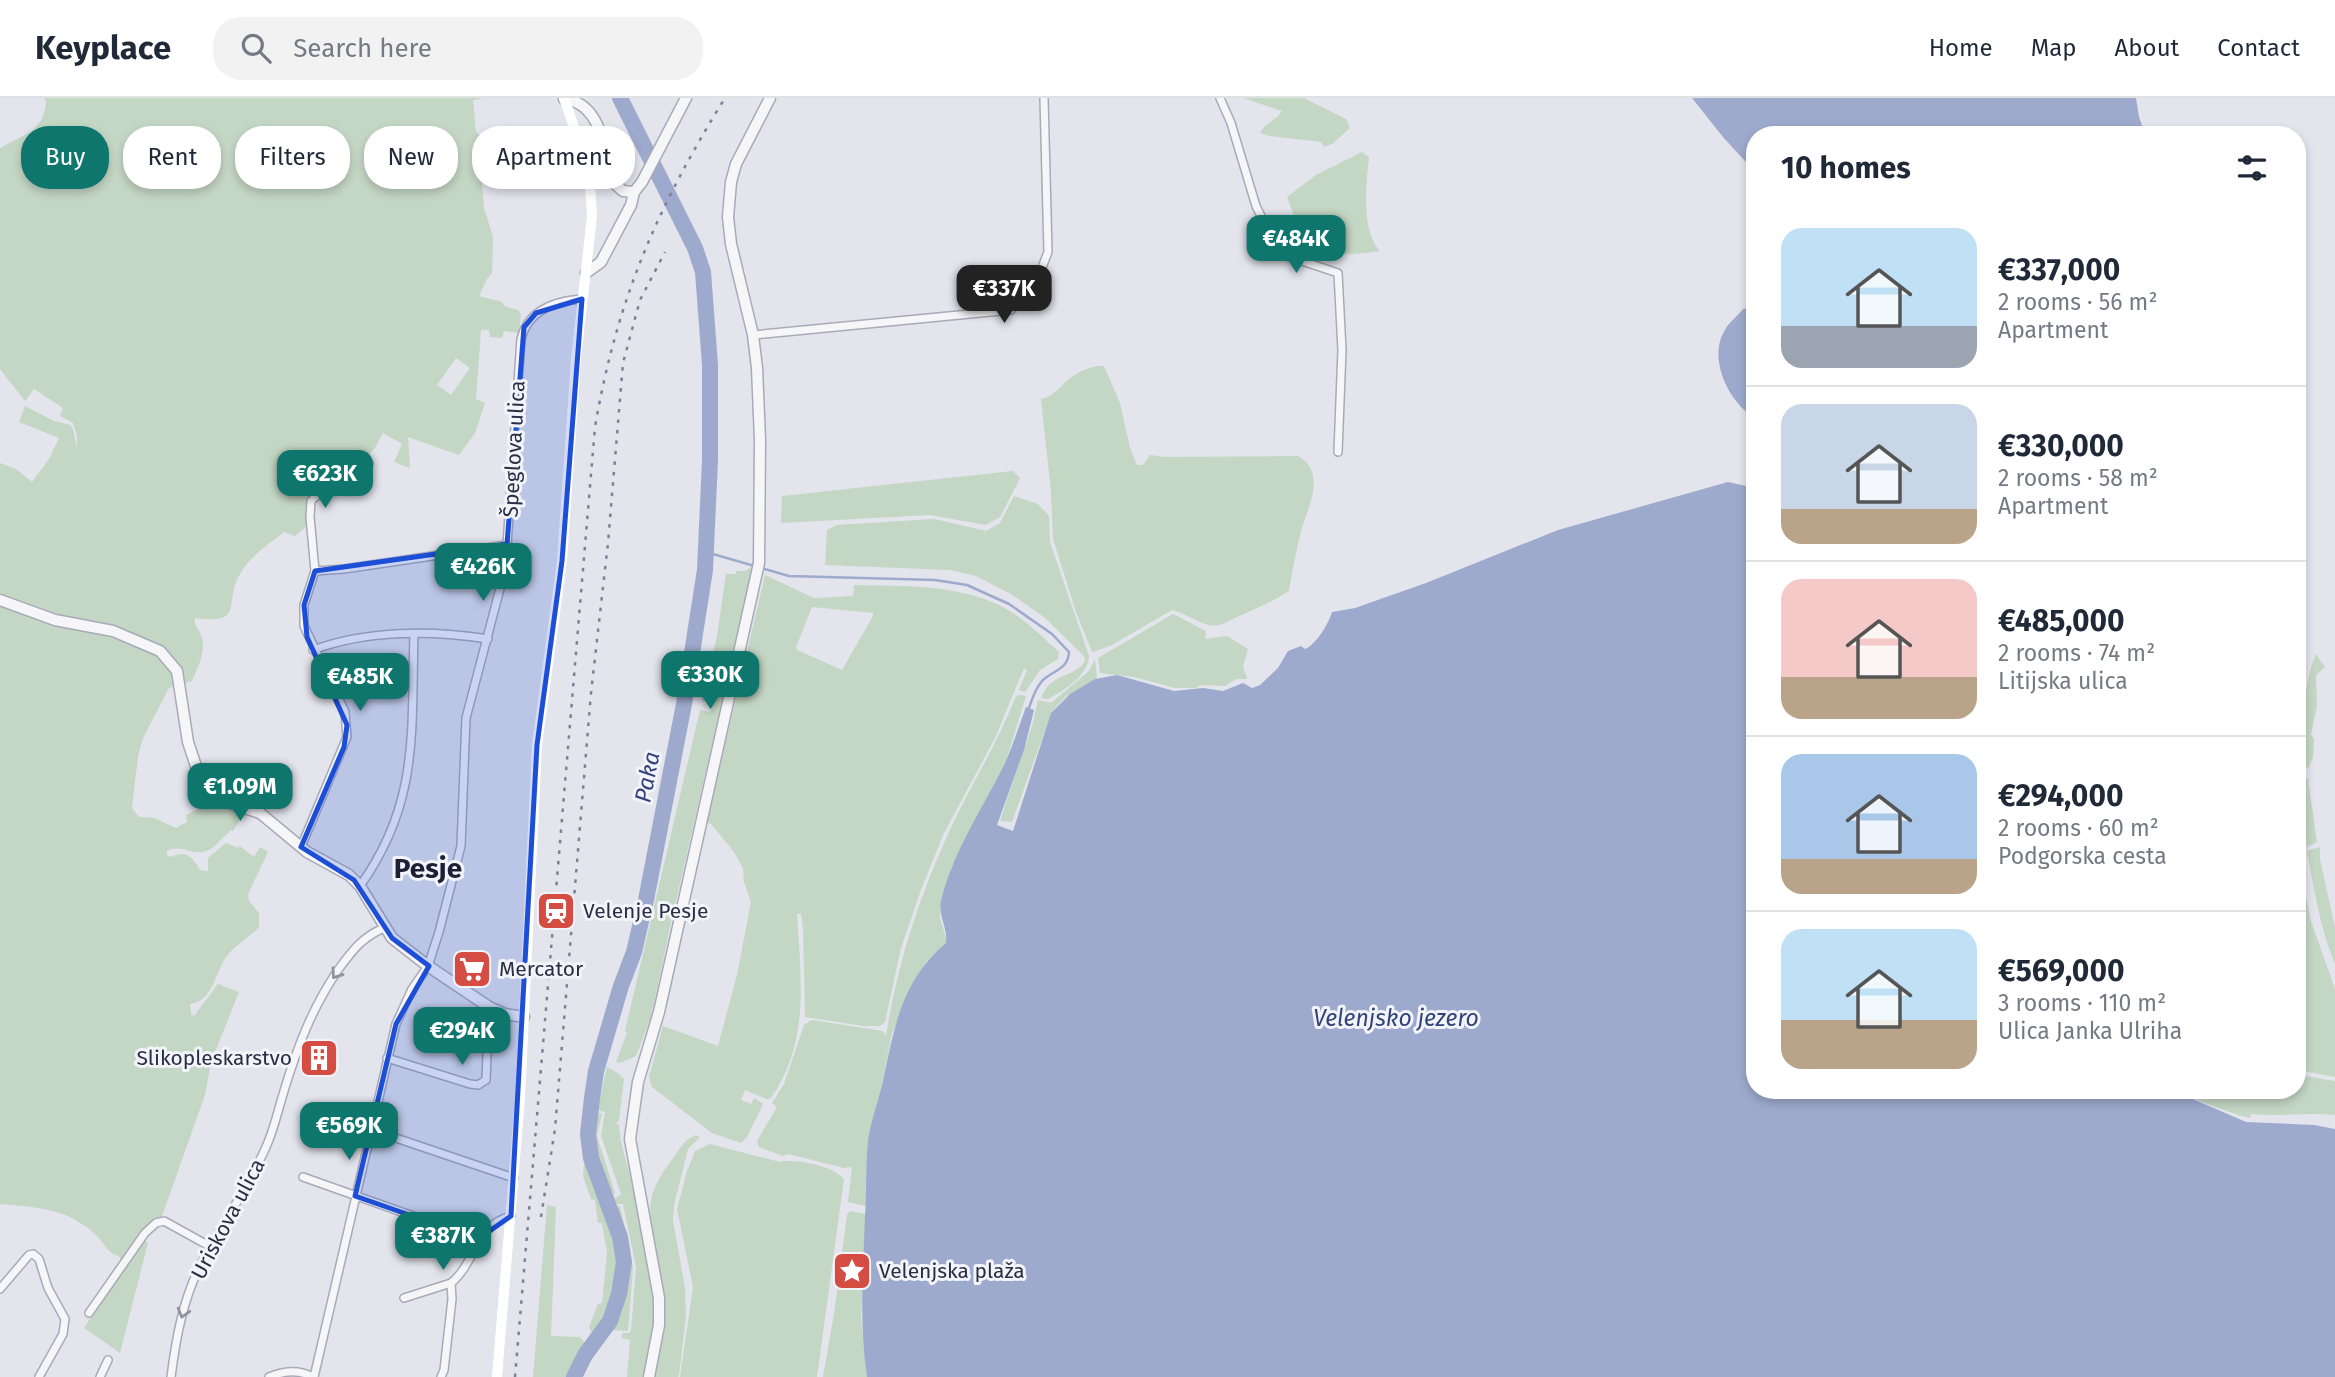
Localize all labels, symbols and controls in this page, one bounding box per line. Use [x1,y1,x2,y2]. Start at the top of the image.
search box [213,17,703,80]
text: Keyplace [35,28,171,68]
icon: search [237,29,275,67]
text: Search here [293,33,432,64]
text: Home [1929,34,1993,62]
text: Map [2031,34,2077,62]
text: About [2115,34,2179,62]
text: Contact [2217,34,2300,62]
chip: Buy [21,126,109,189]
chip: Rent [123,126,221,189]
chip: Filters [235,126,350,189]
chip: New [364,126,458,189]
chip: Apartment [472,126,635,189]
icon: filters [2233,149,2271,187]
text: 10 homes [1781,150,1911,186]
pin: €484K [1247,216,1345,275]
text: €484K [1263,224,1329,252]
text: €337,000 [1998,252,2120,288]
icon: home [1837,256,1921,340]
pin: €337K [955,266,1053,325]
text: €337K [973,274,1035,302]
text: 2 rooms · 56 m² [1998,288,2157,316]
text: Apartment [1998,316,2108,344]
street label: Špeglova ulica [497,380,531,518]
text: €330,000 [1998,428,2124,464]
icon: home [1837,432,1921,516]
pin: €623K [276,450,374,510]
text: €623K [293,459,357,487]
text: 2 rooms · 58 m² [1998,464,2158,492]
text: Apartment [1998,492,2108,520]
pin: €426K [434,544,532,603]
text: €426K [451,552,515,580]
text: €485,000 [1998,603,2125,639]
icon: home [1837,607,1921,691]
text: 2 rooms · 74 m² [1998,639,2155,667]
pin: €330K [661,652,759,711]
pin: €485K [311,654,409,713]
text: €330K [677,660,743,688]
text: €485K [327,662,393,690]
text: Litijska ulica [1998,667,2128,695]
water label: Paka [628,749,666,805]
pin: €1.09M [183,764,297,823]
text: €1.09M [204,772,276,800]
text: €294,000 [1998,778,2124,814]
icon: home [1837,782,1921,866]
text: 2 rooms · 60 m² [1998,814,2159,842]
text: Podgorska cesta [1998,842,2167,870]
district label: Pesje [394,852,462,885]
station icon: Velenje Pesje [535,890,577,932]
place label: Velenje Pesje [583,898,708,924]
supermarket icon: Mercator [451,948,493,990]
text: €569,000 [1998,953,2125,989]
place label: Mercator [499,956,583,982]
icon: home [1837,957,1921,1041]
one-way arrow [332,966,344,979]
text: 3 rooms · 110 m² [1998,989,2166,1017]
water label: Velenjsko jezero [1313,1004,1479,1032]
pin: €294K [413,1007,511,1067]
text: €294K [429,1016,495,1044]
text: Ulica Janka Ulriha [1998,1017,2182,1045]
building icon: Slikopleskarstvo [298,1037,340,1079]
place label: Slikopleskarstvo [136,1045,292,1071]
pin: €569K [300,1102,398,1162]
text: €569K [316,1111,382,1139]
street label: Uriskova ulica [185,1154,271,1284]
pin: €387K [394,1212,492,1272]
text: €387K [411,1221,475,1249]
place icon: Velenjska plaža [831,1250,873,1292]
place label: Velenjska plaža [879,1258,1025,1284]
one-way arrow [176,1307,191,1319]

